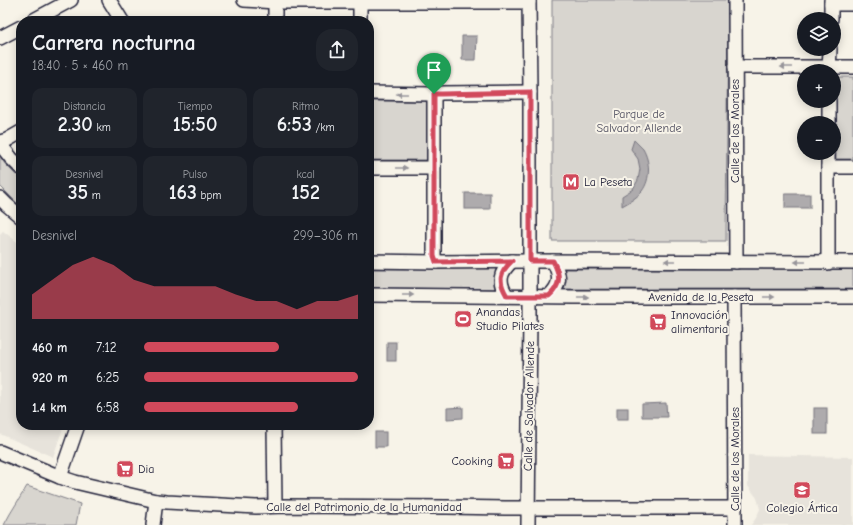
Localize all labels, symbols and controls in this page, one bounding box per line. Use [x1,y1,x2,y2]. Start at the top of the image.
map controls [797,12,841,160]
button: layers [797,12,841,56]
button: share [316,29,358,71]
text: Carrera nocturna [32,30,196,56]
pin [417,53,451,94]
text: 18:40 · 5 × 460 m [32,58,128,73]
icon: arrive [423,59,445,81]
one-way arrow [779,64,792,70]
button: + [797,64,841,108]
street label: Calle de los Morales [728,79,742,183]
one-way arrow [395,91,408,97]
text: Distancia [63,100,105,113]
text: Tiempo [178,100,212,113]
text: Ritmo [292,100,319,113]
park label: Parque de Salvador Allende [596,107,682,135]
text: 2.30 [58,113,93,136]
text: 15:50 [173,113,217,136]
text: 6:53 [277,113,312,136]
button: − [797,116,841,160]
text: km [93,121,111,134]
text: /km [312,121,335,134]
one-way arrow [396,165,409,171]
text: Desnivel [65,168,103,181]
text: Pulso [183,168,207,181]
text: kcal [296,168,315,181]
metro station icon: La Peseta [561,172,581,192]
place label: La Peseta [584,175,632,189]
text: 35 [68,181,88,204]
text: 163 [169,181,197,204]
text: 152 [291,181,320,204]
text: m [88,189,101,202]
text: bpm [197,189,221,202]
text: Desnivel [32,228,77,243]
text: 299–306 m [293,228,358,243]
one-way arrow [664,258,676,265]
one-way arrow [793,259,806,265]
street label: Avenida de la Peseta [648,290,754,304]
one-way arrow [402,292,415,298]
one-way arrow [577,294,590,300]
one-way arrow [763,294,776,300]
place label: Anandas Studio Pilates [476,305,544,333]
place label: Innovación alimentaria [671,308,728,336]
sports icon: Anandas Studio Pilates [453,309,473,329]
supermarket icon: Innovación alimentaria [648,312,668,332]
text: 460 m [32,340,67,355]
text: 7:12 [96,340,116,355]
street label: Calle de Salvador Allende [521,341,537,471]
text: 920 m [32,370,68,385]
text: 6:25 [96,370,119,385]
text: 1.4 km [32,400,67,415]
text: 6:58 [96,400,119,415]
street label: Calle de los Morales [728,407,742,511]
supermarket icon: Cooking [496,451,516,471]
place label: Cooking [451,454,493,468]
supermarket icon: Dia [115,459,135,479]
place label: Dia [138,462,154,476]
school or university icon: Colegio Ártica [792,480,812,500]
street label: Calle del Patrimonio de la Humanidad [266,500,462,514]
place label: Colegio Ártica [766,501,838,515]

